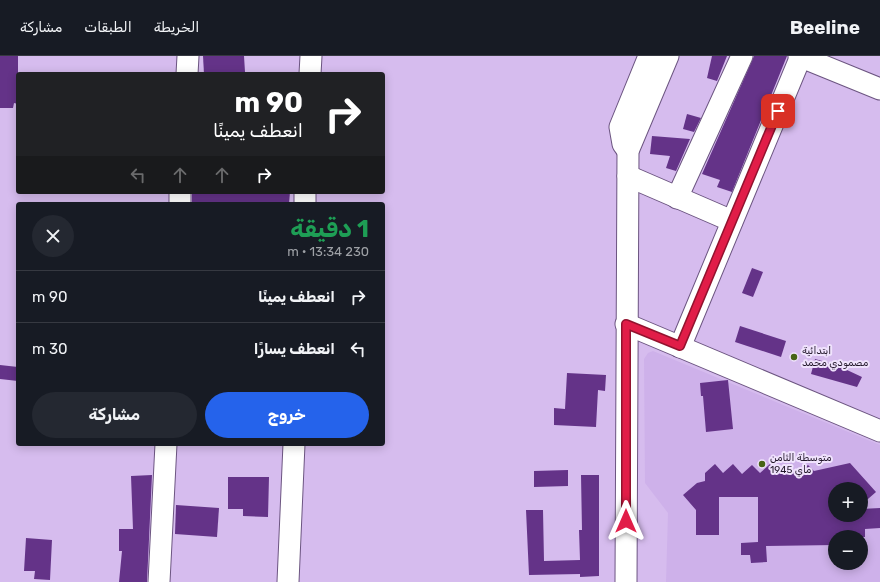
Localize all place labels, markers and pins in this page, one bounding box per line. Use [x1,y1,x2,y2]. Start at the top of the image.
pin [761,94,795,128]
place label: ابتدائية مصمودي محمد [802,345,869,370]
marker: ابتدائية مصمودي محمد [789,352,799,362]
place label: متوسطة الثامن ماي 1945 [770,452,832,477]
marker: متوسطة الثامن ماي 1945 [757,459,767,469]

